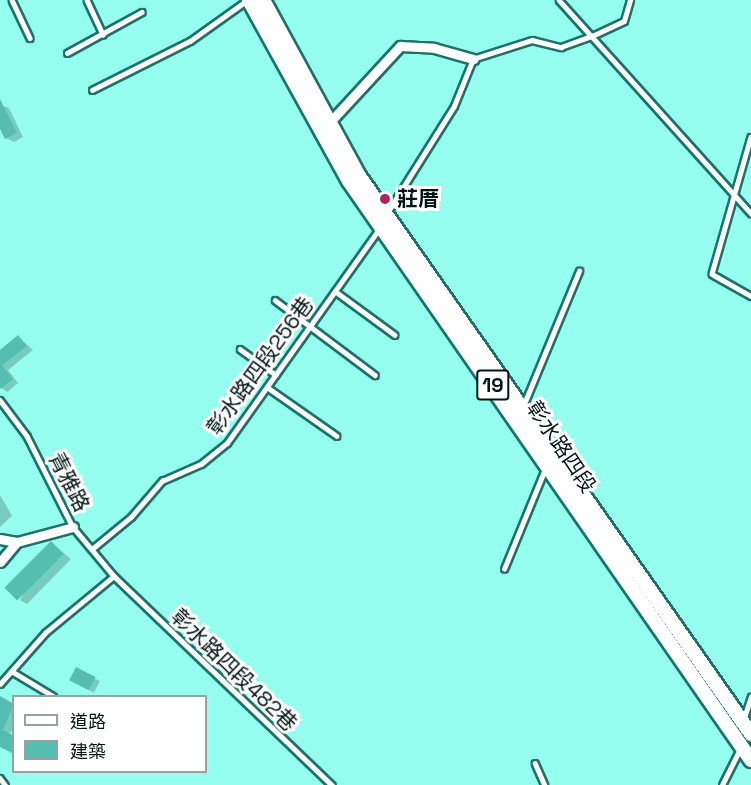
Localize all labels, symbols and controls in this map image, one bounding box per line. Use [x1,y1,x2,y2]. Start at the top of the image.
place label: 莊厝 [397,186,439,212]
marker: 莊厝 [378,192,392,206]
street label: 彰水路四段256巷 [202,292,318,440]
road number: 19 [475,368,511,402]
street label: 彰水路四段 [521,396,601,498]
street label: 青雅路 [43,448,95,516]
street label: 彰水路四段482巷 [166,604,302,736]
legend [12,695,207,773]
text: 道路 [70,710,106,733]
text: 建築 [70,740,106,763]

